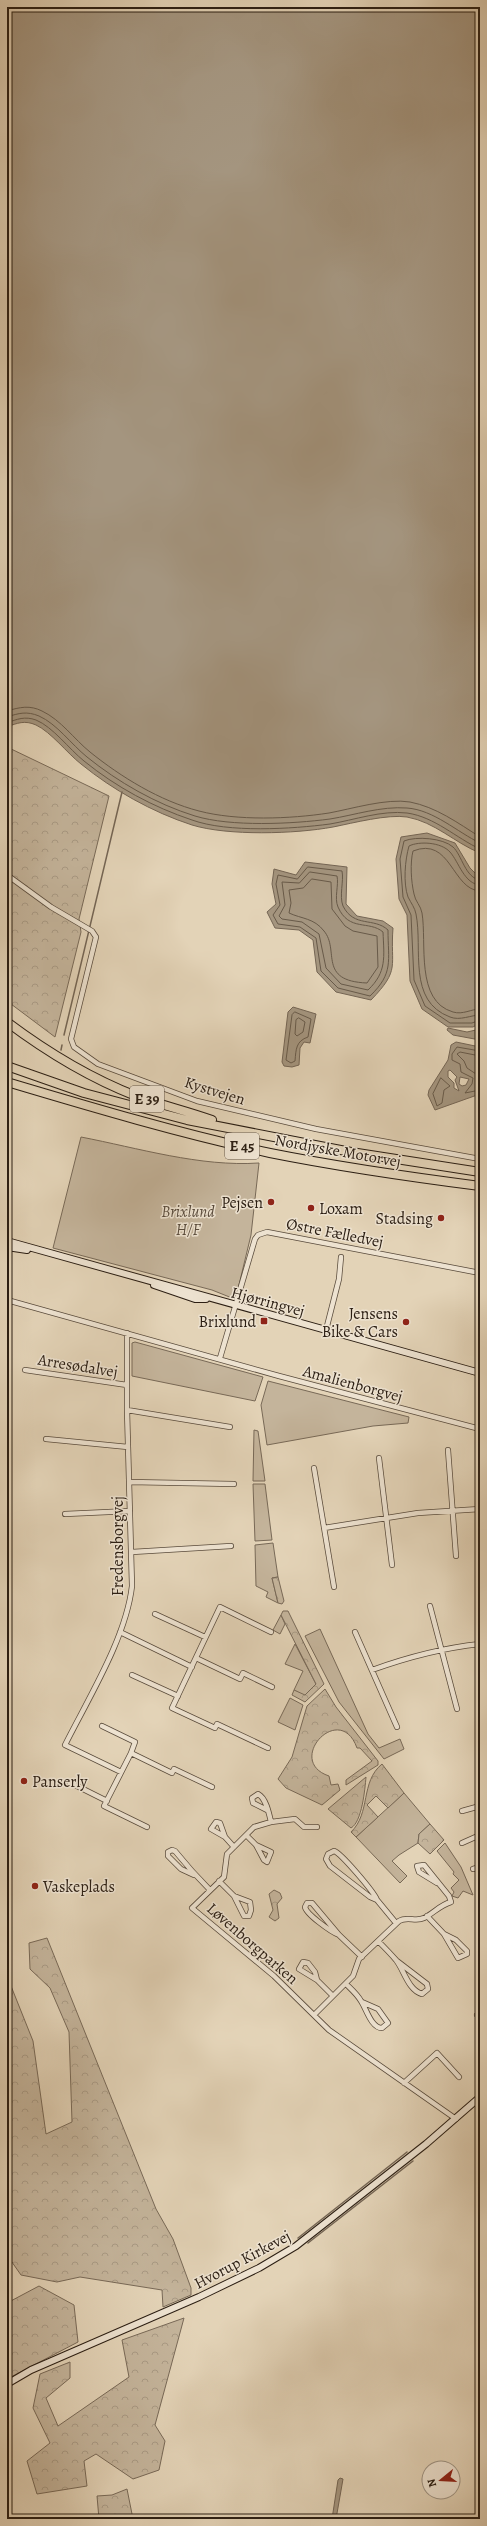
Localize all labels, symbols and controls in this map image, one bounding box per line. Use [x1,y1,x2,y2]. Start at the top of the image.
street label: Kystvejen [182,1071,248,1111]
road number: E 39 [130,1086,164,1112]
street label: Nordjyske Motorvej [273,1129,403,1173]
road number: E 45 [225,1133,259,1159]
place label: Pejsen [221,1192,263,1214]
marker: Pejsen [266,1197,276,1207]
place label: Loxam [319,1198,363,1220]
park label: Brixlund H/F [161,1201,215,1241]
marker: Loxam [306,1203,316,1213]
place label: Stadsing [375,1208,433,1230]
street label: Østre Fælledvej [284,1213,385,1253]
marker: Stadsing [436,1213,446,1223]
street label: Hjørringvej [228,1282,307,1322]
place label: Jensens Bike & Cars [322,1303,398,1343]
place label: Brixlund [198,1311,256,1333]
marker: Brixlund [259,1316,269,1326]
marker: Jensens Bike & Cars [401,1317,411,1327]
street label: Arresødalvej [35,1349,119,1383]
street label: Amalienborgvej [299,1360,405,1408]
street label: Fredensborgvej [107,1496,129,1596]
place label: Panserly [32,1771,88,1793]
marker: Panserly [19,1776,29,1786]
place label: Vaskeplads [42,1876,115,1898]
marker: Vaskeplads [30,1881,40,1891]
street label: Løvenborgparken [202,1898,303,1990]
street label: Hvorup Kirkevej [190,2225,295,2295]
north arrow [421,2460,461,2500]
text: N [424,2477,440,2489]

